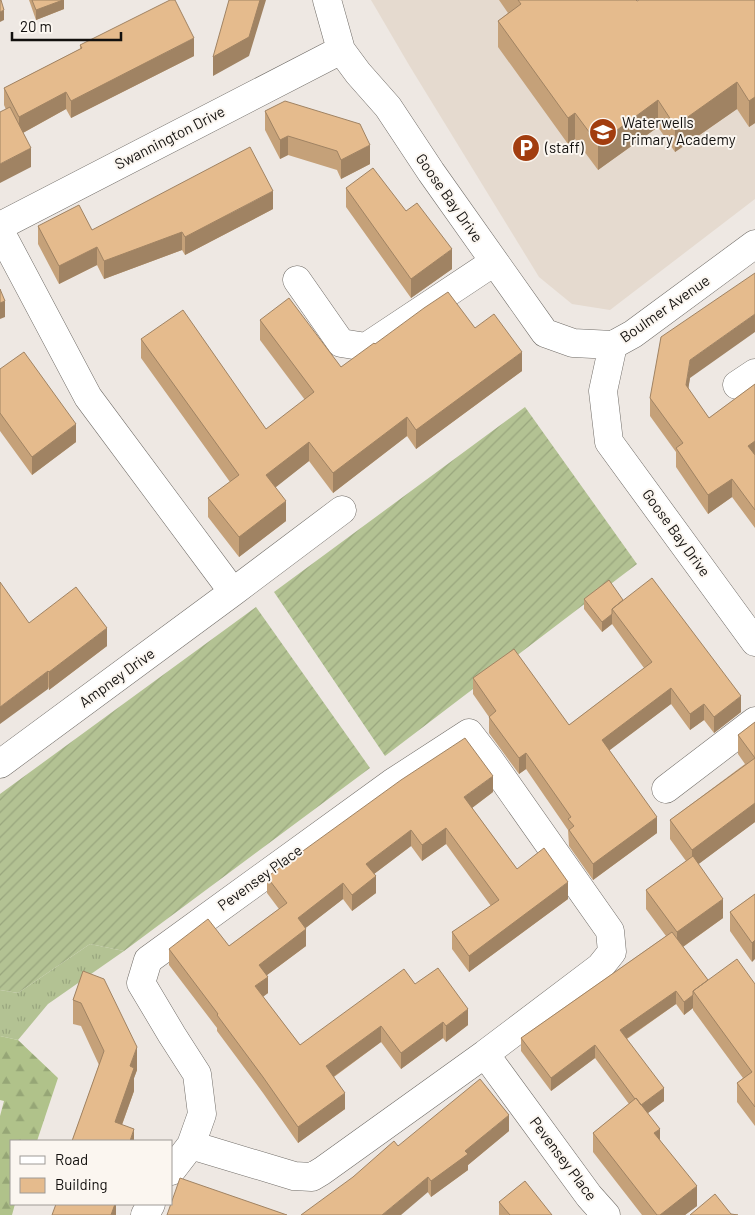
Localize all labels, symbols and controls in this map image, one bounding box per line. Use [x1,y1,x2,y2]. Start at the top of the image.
scale bar [12,10,121,42]
text: 20 m [20,17,52,35]
street label: Swannington Drive [112,102,228,173]
place label: Waterwells Primary Academy [622,113,736,148]
school or university icon: Waterwells Primary Academy [588,117,618,147]
parking icon: (staff) [511,133,541,163]
place label: (staff) [544,138,584,156]
street label: Goose Bay Drive [413,150,487,245]
street label: Boulmer Avenue [616,271,713,346]
street label: Goose Bay Drive [639,485,715,580]
street label: Ampney Drive [75,644,158,711]
street label: Pevensey Place [214,841,305,914]
street label: Pevensey Place [527,1113,601,1204]
legend [10,1140,172,1205]
text: Road [55,1150,88,1168]
text: Building [55,1175,108,1193]

